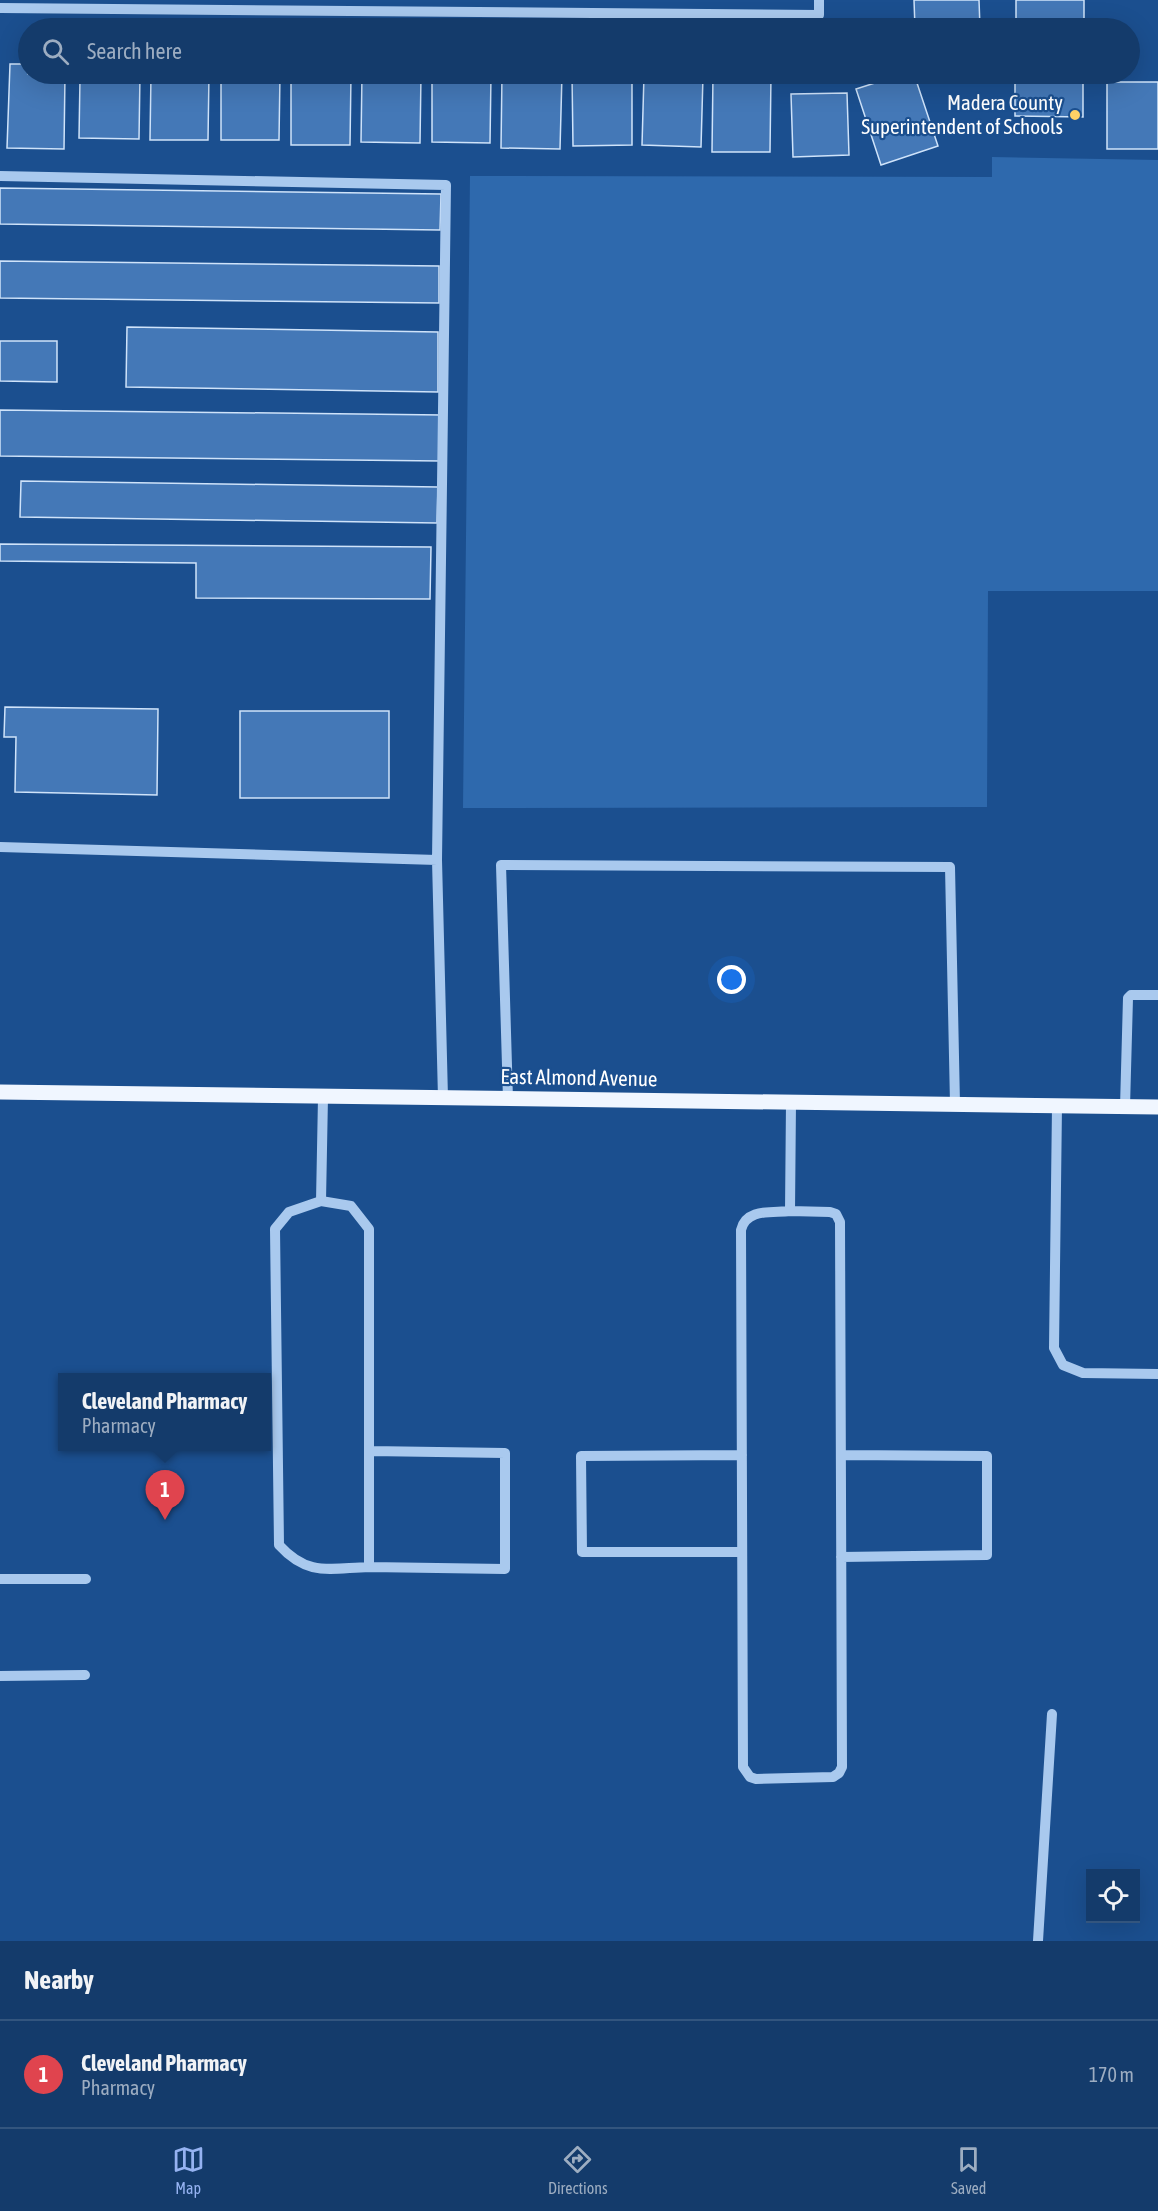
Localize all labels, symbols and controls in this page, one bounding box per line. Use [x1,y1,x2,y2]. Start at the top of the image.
search box [18,18,1140,84]
icon: search [39,35,72,68]
text: Search here [87,38,182,64]
place label: Madera County Superintendent of Schools [861,90,1063,138]
marker: Madera County Superintendent of Schools [1068,108,1082,122]
your location [717,965,746,994]
street label: East Almond Avenue [500,1064,658,1090]
popup [58,1373,271,1451]
text: Cleveland Pharmacy [82,1388,247,1414]
text: Pharmacy [82,1414,156,1437]
pin: 1 [146,1470,184,1520]
map controls [1086,1869,1140,1923]
button: locate [1086,1869,1140,1923]
text: Nearby [24,1965,94,1995]
text: Cleveland Pharmacy [81,2050,247,2076]
text: 1 [39,2063,48,2086]
text: 170 m [1089,2063,1134,2086]
text: Pharmacy [81,2076,155,2099]
tab: Map [172,2143,205,2197]
tab: Directions [548,2143,608,2197]
tab: Saved [951,2143,986,2197]

